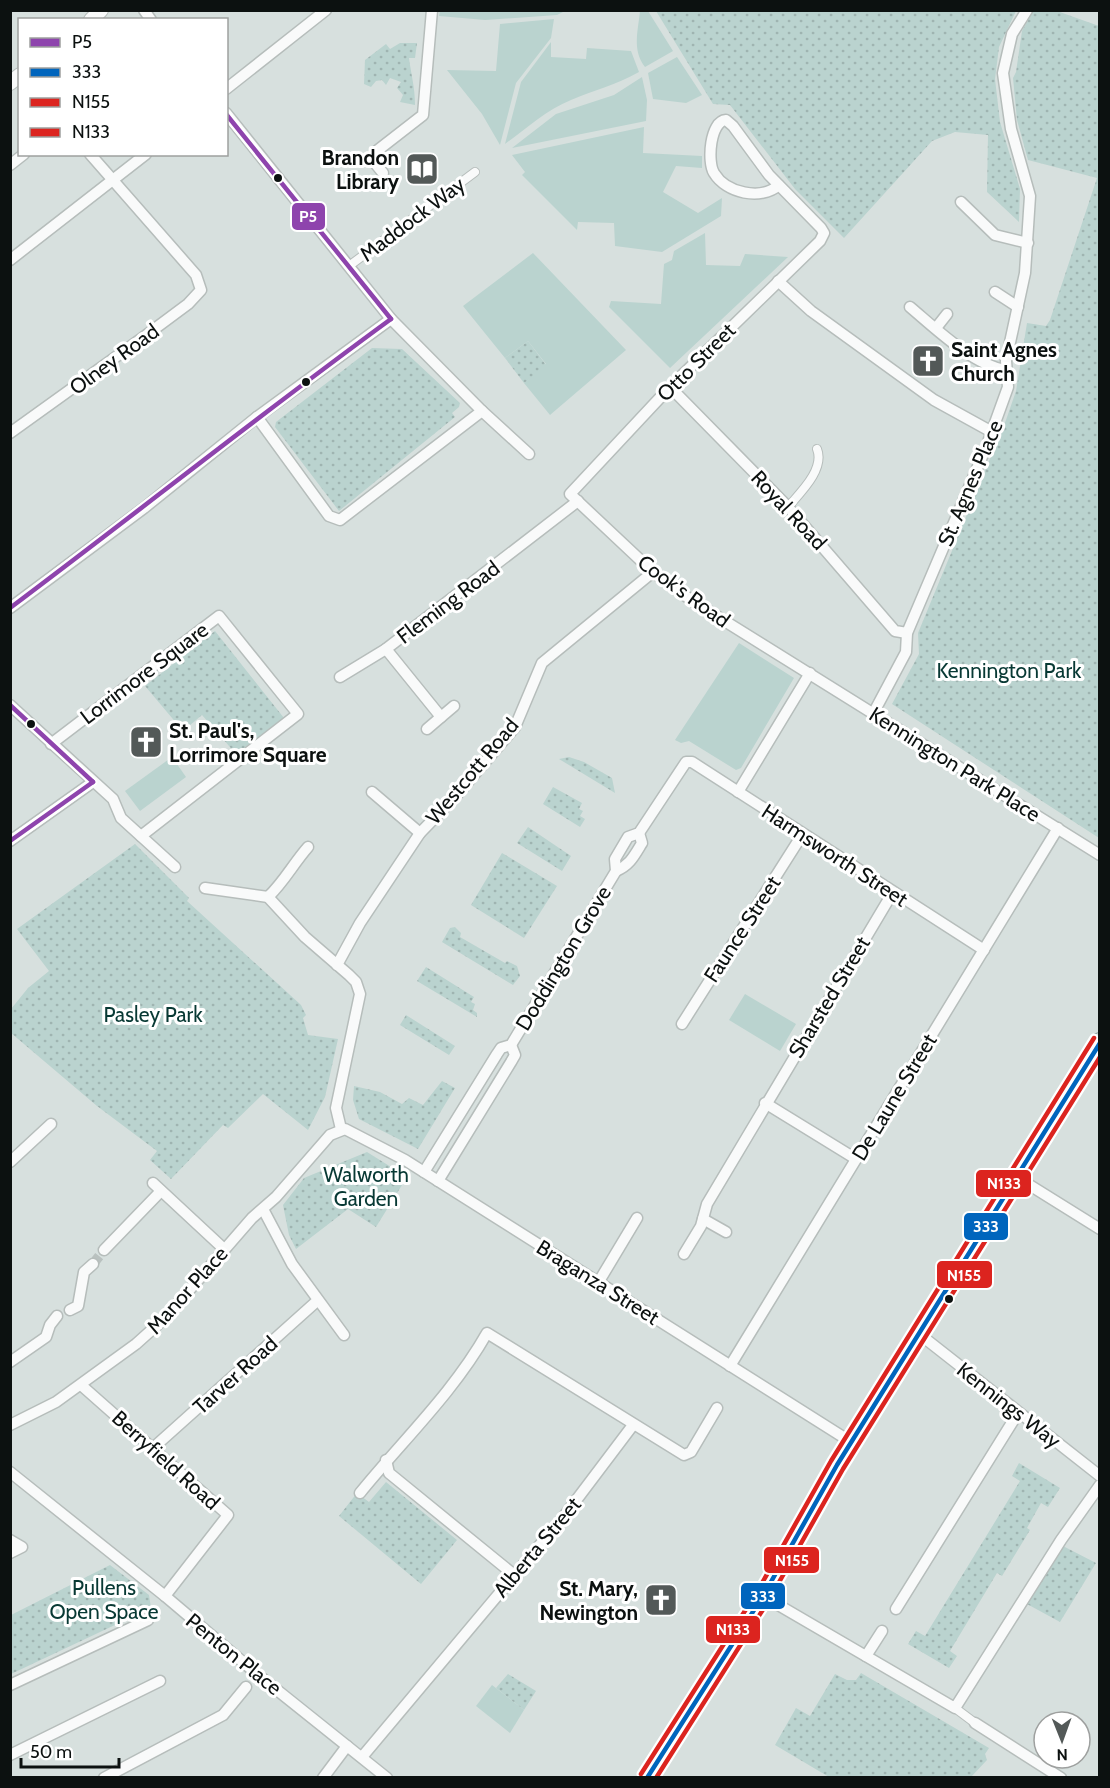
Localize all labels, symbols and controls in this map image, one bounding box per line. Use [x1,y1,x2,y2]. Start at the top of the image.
legend [18,18,228,156]
text: P5 [72,31,92,53]
text: 333 [72,61,101,83]
text: N155 [72,91,110,113]
text: N133 [72,121,110,143]
place label: Brandon Library [322,145,400,194]
library icon: Brandon Library [404,151,440,187]
street label: Maddock Way [355,171,470,267]
unlabelled marker [272,172,284,184]
line badge: P5 [291,202,326,231]
text: P5 [299,207,317,226]
street label: Olney Road [64,318,164,400]
street label: Otto Street [652,318,740,406]
place label: Saint Agnes Church [951,337,1057,386]
church icon: Saint Agnes Church [910,343,946,379]
unlabelled marker [300,376,312,388]
street label: St. Agnes Place [932,416,1008,550]
street label: Royal Road [746,465,832,555]
street label: Cook's Road [633,549,735,633]
street label: Fleming Road [392,555,504,649]
street label: Lorrimore Square [75,617,213,729]
park label: Kennington Park [937,658,1082,683]
street label: Kennington Park Place [865,701,1045,827]
street label: Westcott Road [420,713,524,829]
unlabelled marker [25,718,37,730]
place label: St. Paul's, Lorrimore Square [169,718,327,767]
church icon: St. Paul's, Lorrimore Square [128,724,164,760]
street label: Harmsworth Street [757,799,913,911]
street label: Faunce Street [698,871,786,987]
street label: Doddington Grove [510,881,616,1035]
street label: Sharsted Street [783,932,875,1062]
park label: Pasley Park [103,1002,203,1027]
street label: De Laune Street [846,1029,942,1165]
park label: Walworth Garden [323,1162,409,1211]
line badge: N133 [975,1169,1032,1198]
text: N133 [987,1174,1021,1193]
line badge: 333 [963,1212,1009,1241]
text: 333 [973,1217,999,1236]
street label: Braganza Street [532,1234,664,1330]
street label: Manor Place [141,1241,233,1339]
line badge: N155 [936,1260,993,1289]
text: N155 [947,1266,981,1285]
unlabelled marker [943,1293,955,1305]
street label: Tarver Road [188,1331,282,1419]
street label: Kennings Way [952,1357,1066,1453]
street label: Berryfield Road [107,1405,225,1515]
street label: Alberta Street [488,1492,586,1602]
line badge: N155 [763,1546,820,1574]
text: N155 [775,1551,809,1570]
park label: Pullens Open Space [50,1575,159,1624]
place label: St. Mary, Newington [539,1576,638,1625]
church icon: St. Mary, Newington [643,1582,679,1618]
line badge: 333 [740,1582,786,1610]
text: 333 [750,1587,776,1606]
street label: Penton Place [181,1608,287,1700]
line badge: N133 [705,1615,761,1644]
text: N133 [716,1620,750,1639]
north arrow [1032,1710,1092,1770]
scale bar [21,1731,118,1769]
text: 50 m [30,1741,72,1763]
text: N [1056,1745,1068,1764]

